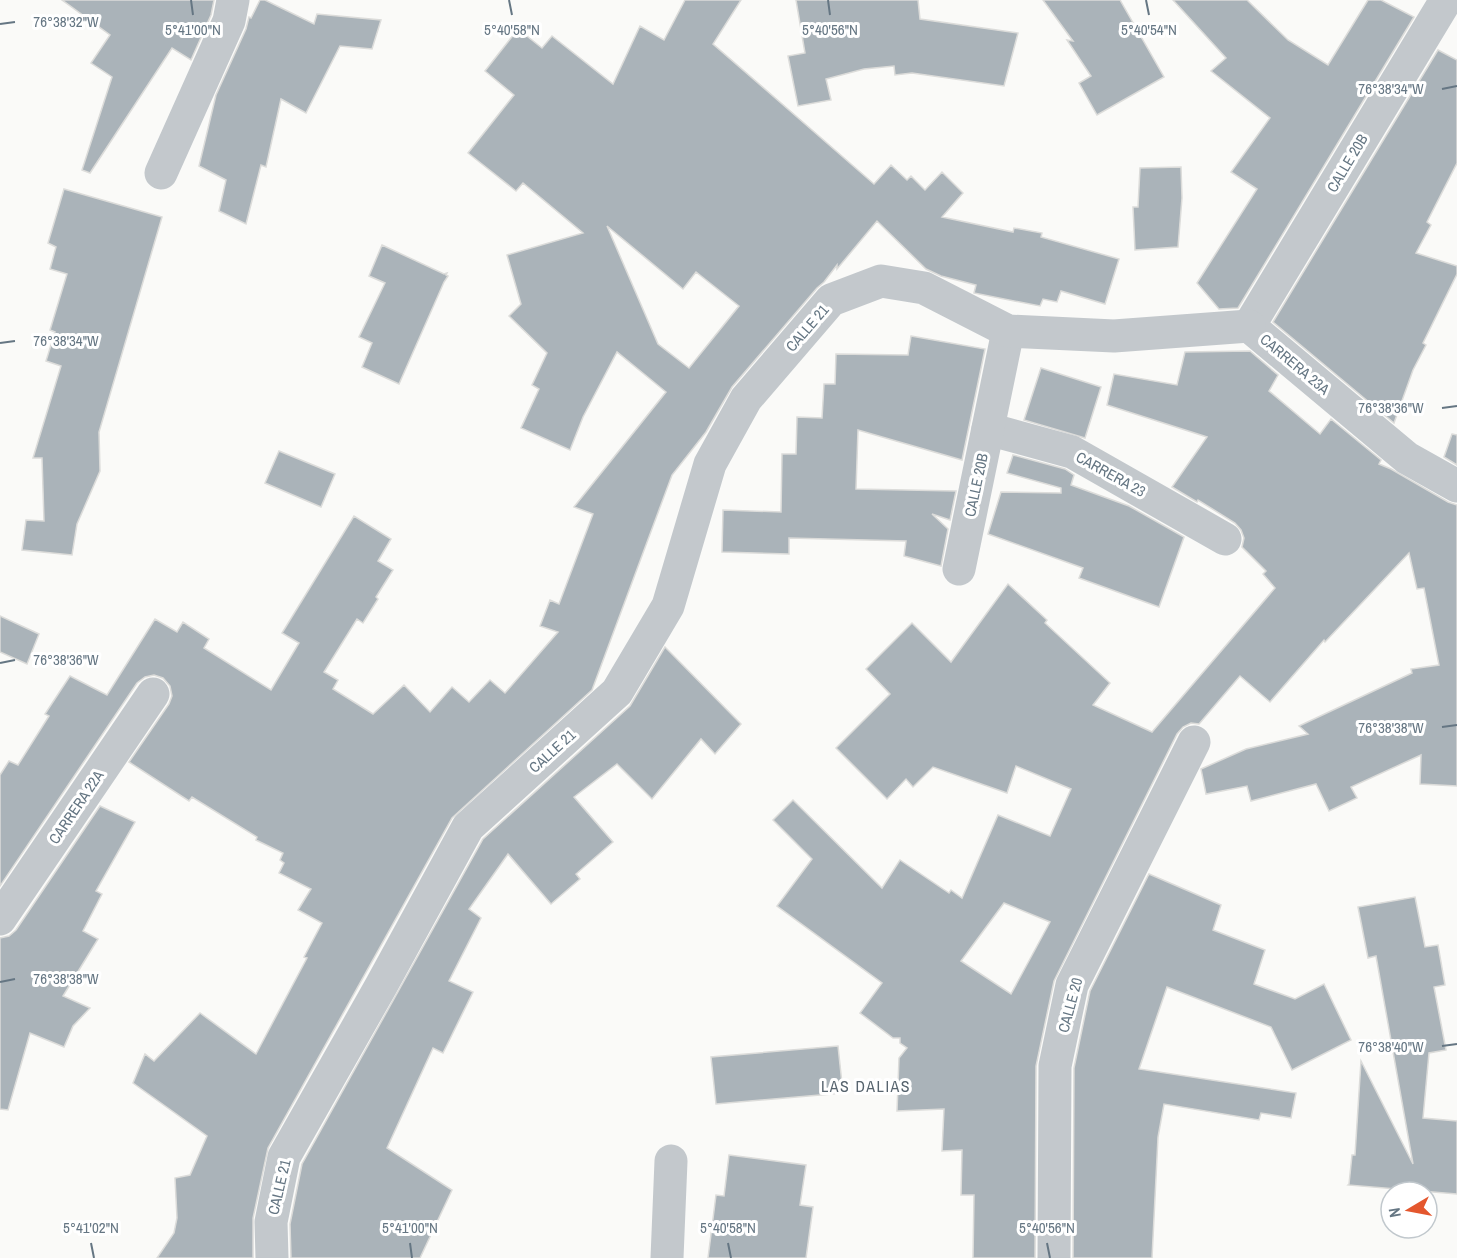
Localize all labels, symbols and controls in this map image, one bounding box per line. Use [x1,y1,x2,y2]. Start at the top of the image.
text: 76°38'32"W [33,11,99,32]
text: 5°41'00"N [165,19,221,40]
text: 5°40'58"N [484,19,540,40]
text: 5°40'56"N [802,19,858,40]
text: 5°40'54"N [1121,19,1177,40]
text: 76°38'34"W [1358,78,1424,99]
street label: CALLE 20B [1321,130,1373,196]
street label: CALLE 21 [781,300,833,356]
street label: CARRERA 23A [1256,329,1335,400]
text: 76°38'34"W [33,330,99,351]
text: 76°38'36"W [1358,397,1424,418]
street label: CARRERA 23 [1072,446,1150,502]
street label: CALLE 20B [959,451,993,519]
text: 76°38'36"W [33,649,99,670]
text: 76°38'38"W [1358,717,1424,738]
street label: CALLE 21 [524,724,580,778]
street label: CARRERA 22A [44,765,109,848]
text: 76°38'38"W [33,968,99,989]
street label: CALLE 20 [1053,975,1087,1035]
text: 76°38'40"W [1358,1036,1424,1057]
district label: LAS DALIAS [821,1075,911,1097]
street label: CALLE 21 [262,1157,296,1217]
north arrow [1379,1180,1439,1240]
text: N [1383,1206,1406,1219]
text: 5°41'02"N [63,1217,119,1238]
text: 5°41'00"N [382,1217,438,1238]
text: 5°40'58"N [700,1217,756,1238]
text: 5°40'56"N [1019,1217,1075,1238]

